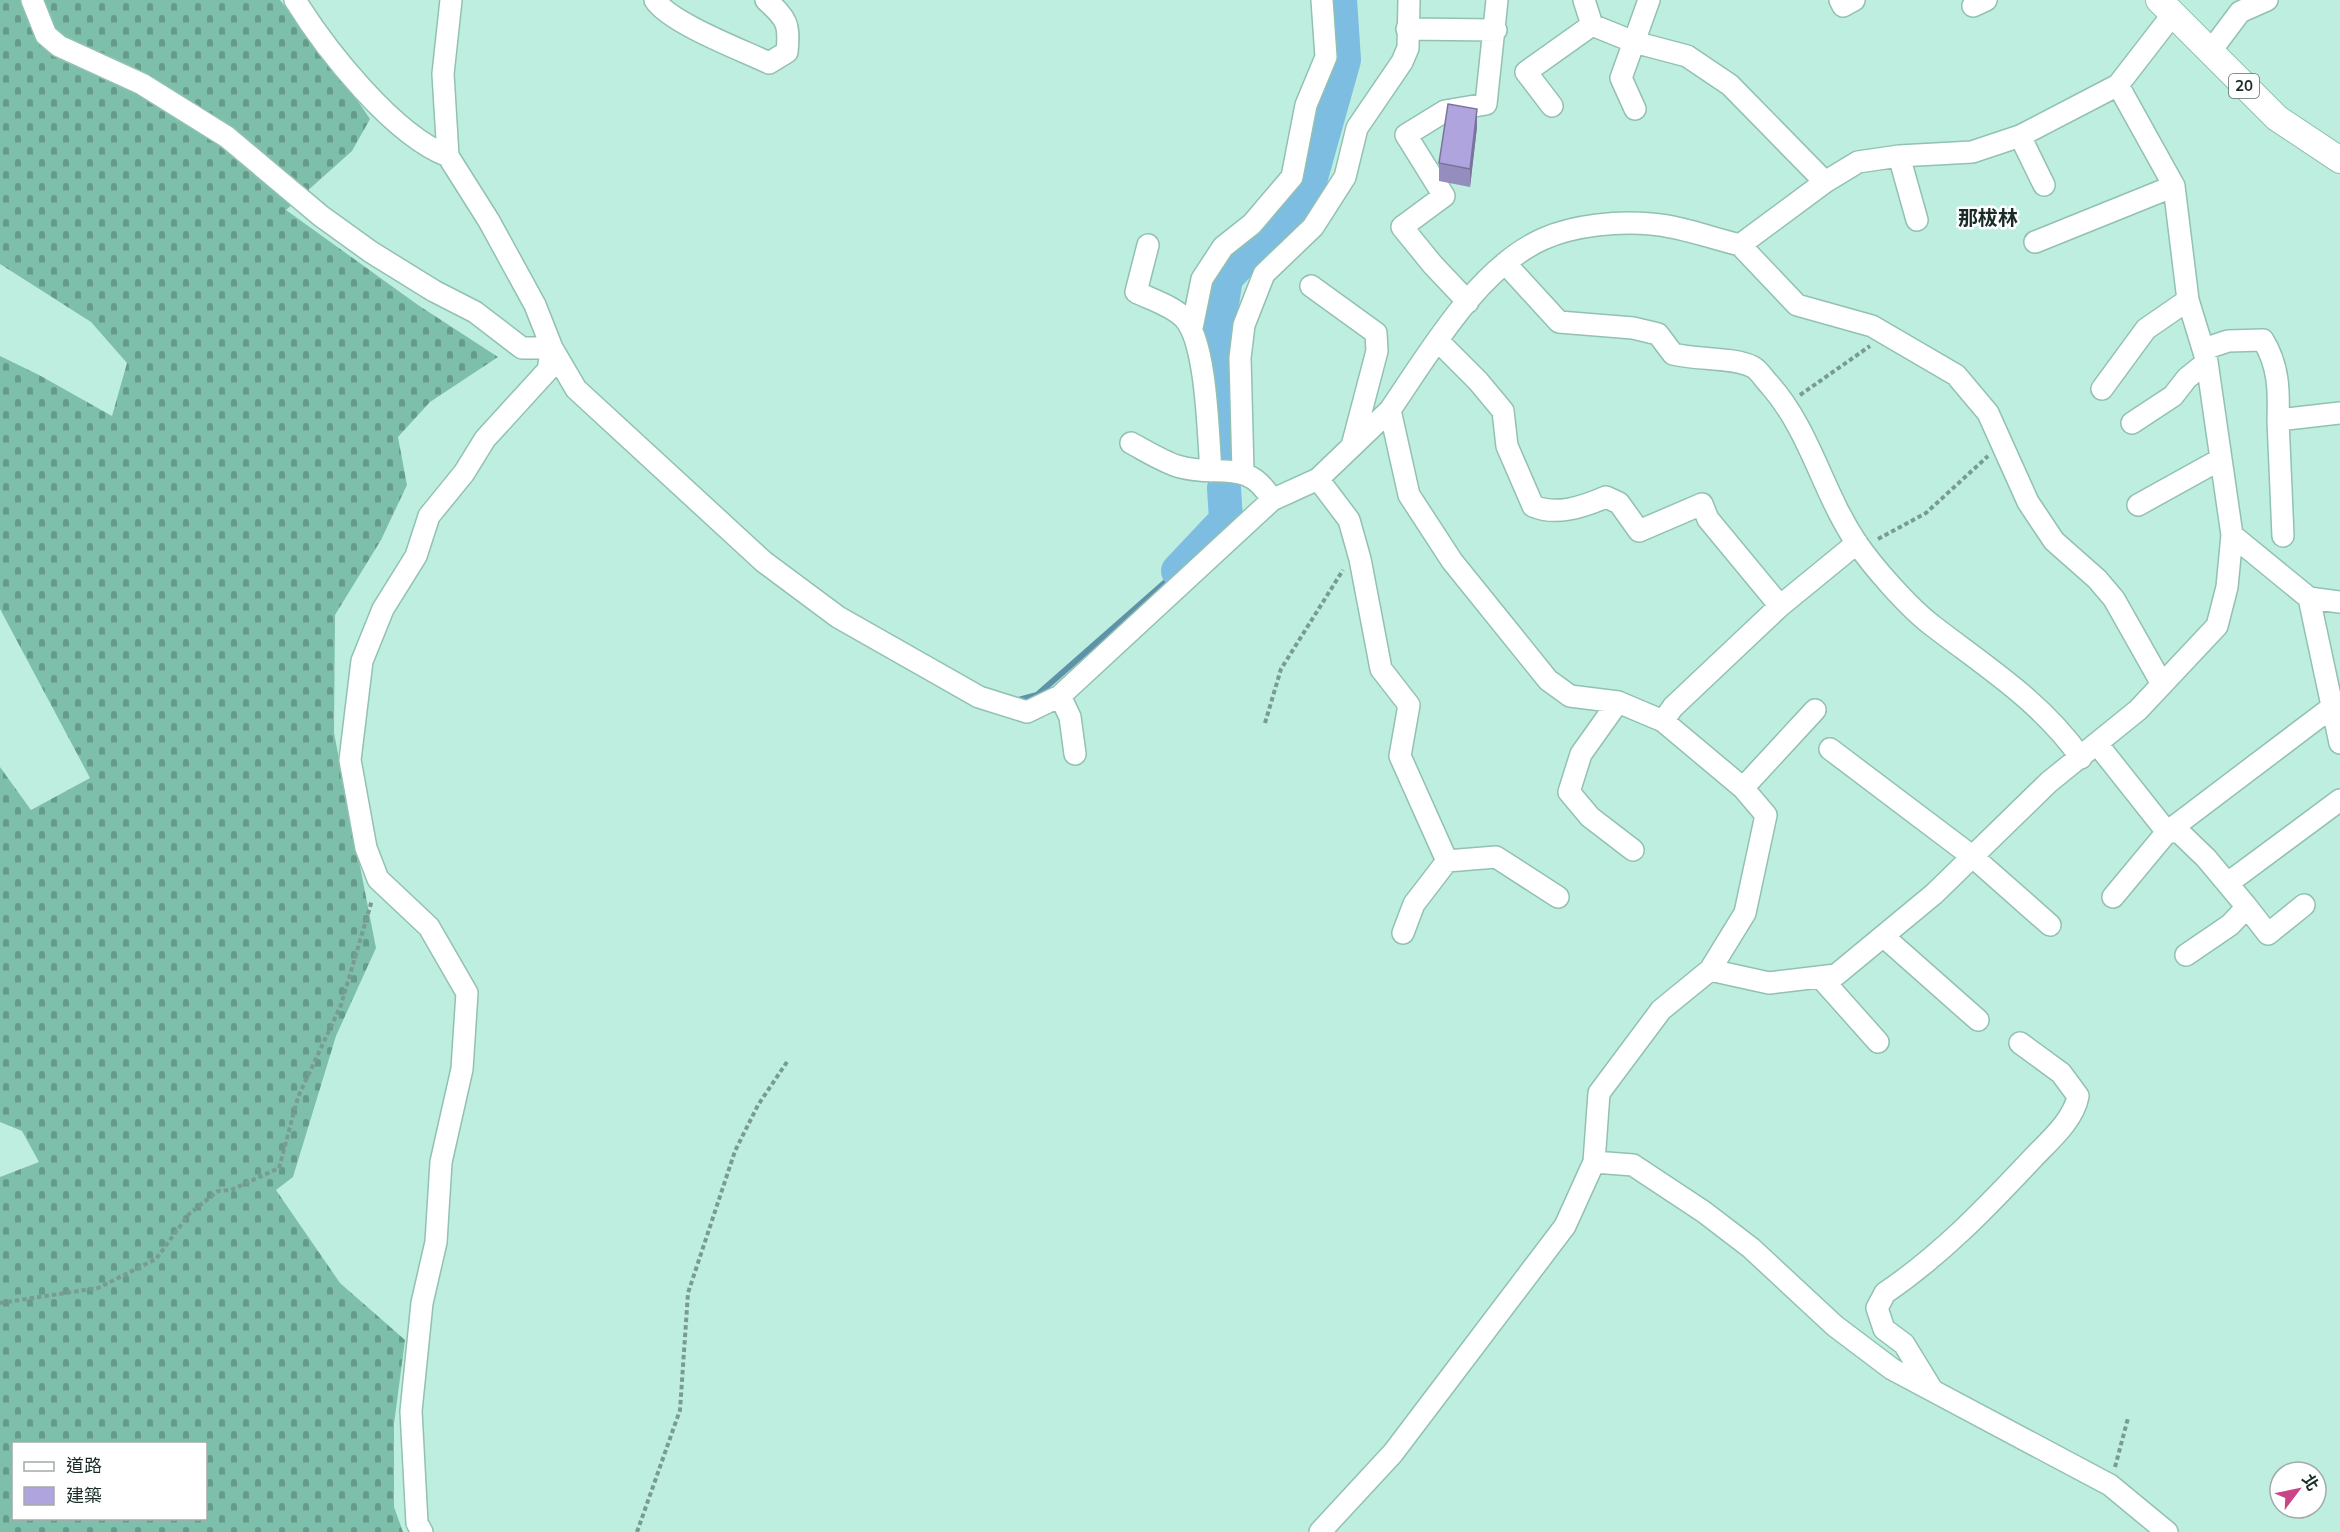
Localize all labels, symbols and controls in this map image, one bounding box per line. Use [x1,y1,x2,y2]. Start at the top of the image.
road number: 20 [2229,74,2259,98]
district label: 那柭林 [1958,205,2018,230]
legend [12,1442,207,1520]
text: 道路 [66,1454,102,1477]
north arrow [2268,1460,2328,1520]
text: 北 [2298,1470,2323,1494]
text: 建築 [66,1484,102,1507]

